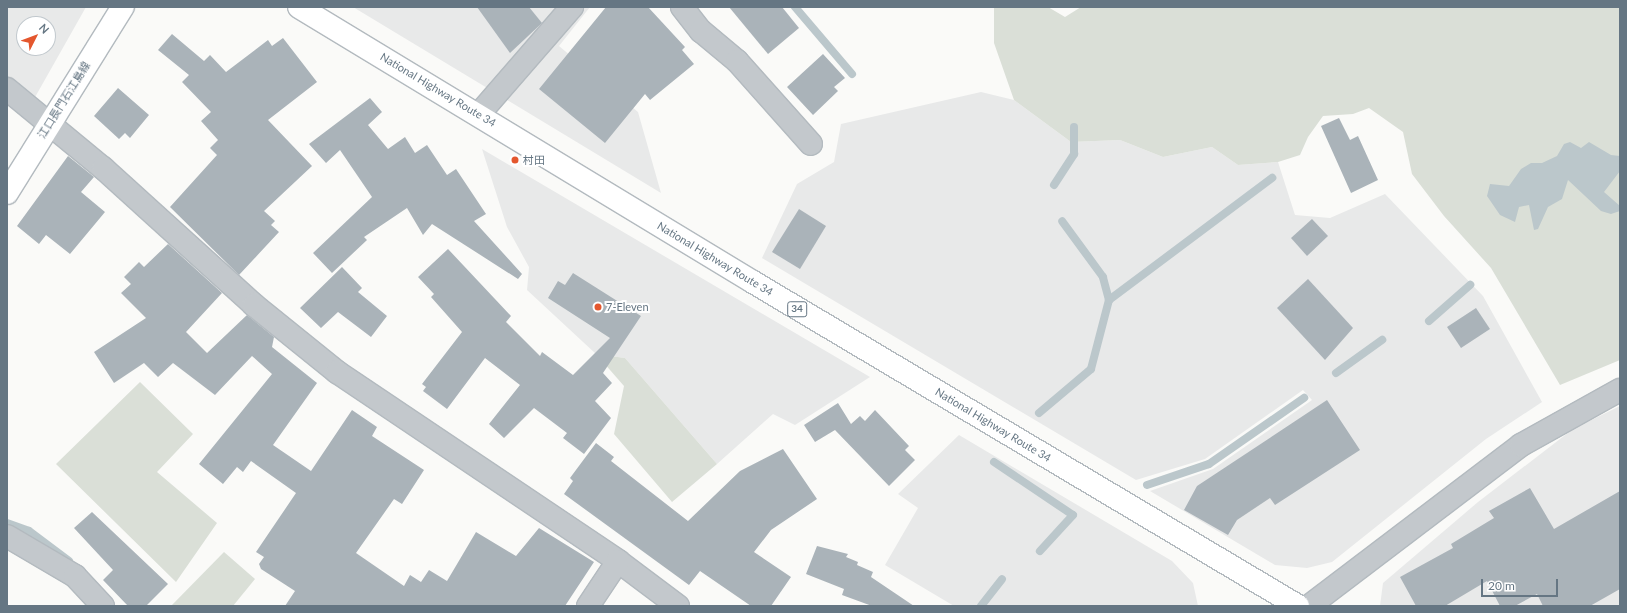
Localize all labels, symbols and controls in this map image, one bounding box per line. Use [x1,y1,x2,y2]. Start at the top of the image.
north arrow [16,16,56,56]
text: N [37,21,52,36]
street label: National Highway Route 34 [378,50,498,130]
street label: 江口長門石江島線 [35,59,93,141]
place label: 村田 [523,153,545,167]
marker: 村田 [510,155,520,165]
street label: National Highway Route 34 [655,219,775,299]
place label: 7-Eleven [606,300,649,314]
road number: 34 [787,301,807,317]
marker: 7-Eleven [593,302,603,312]
street label: National Highway Route 34 [933,385,1053,465]
scale bar [1483,571,1560,597]
text: 20 m [1488,578,1515,593]

